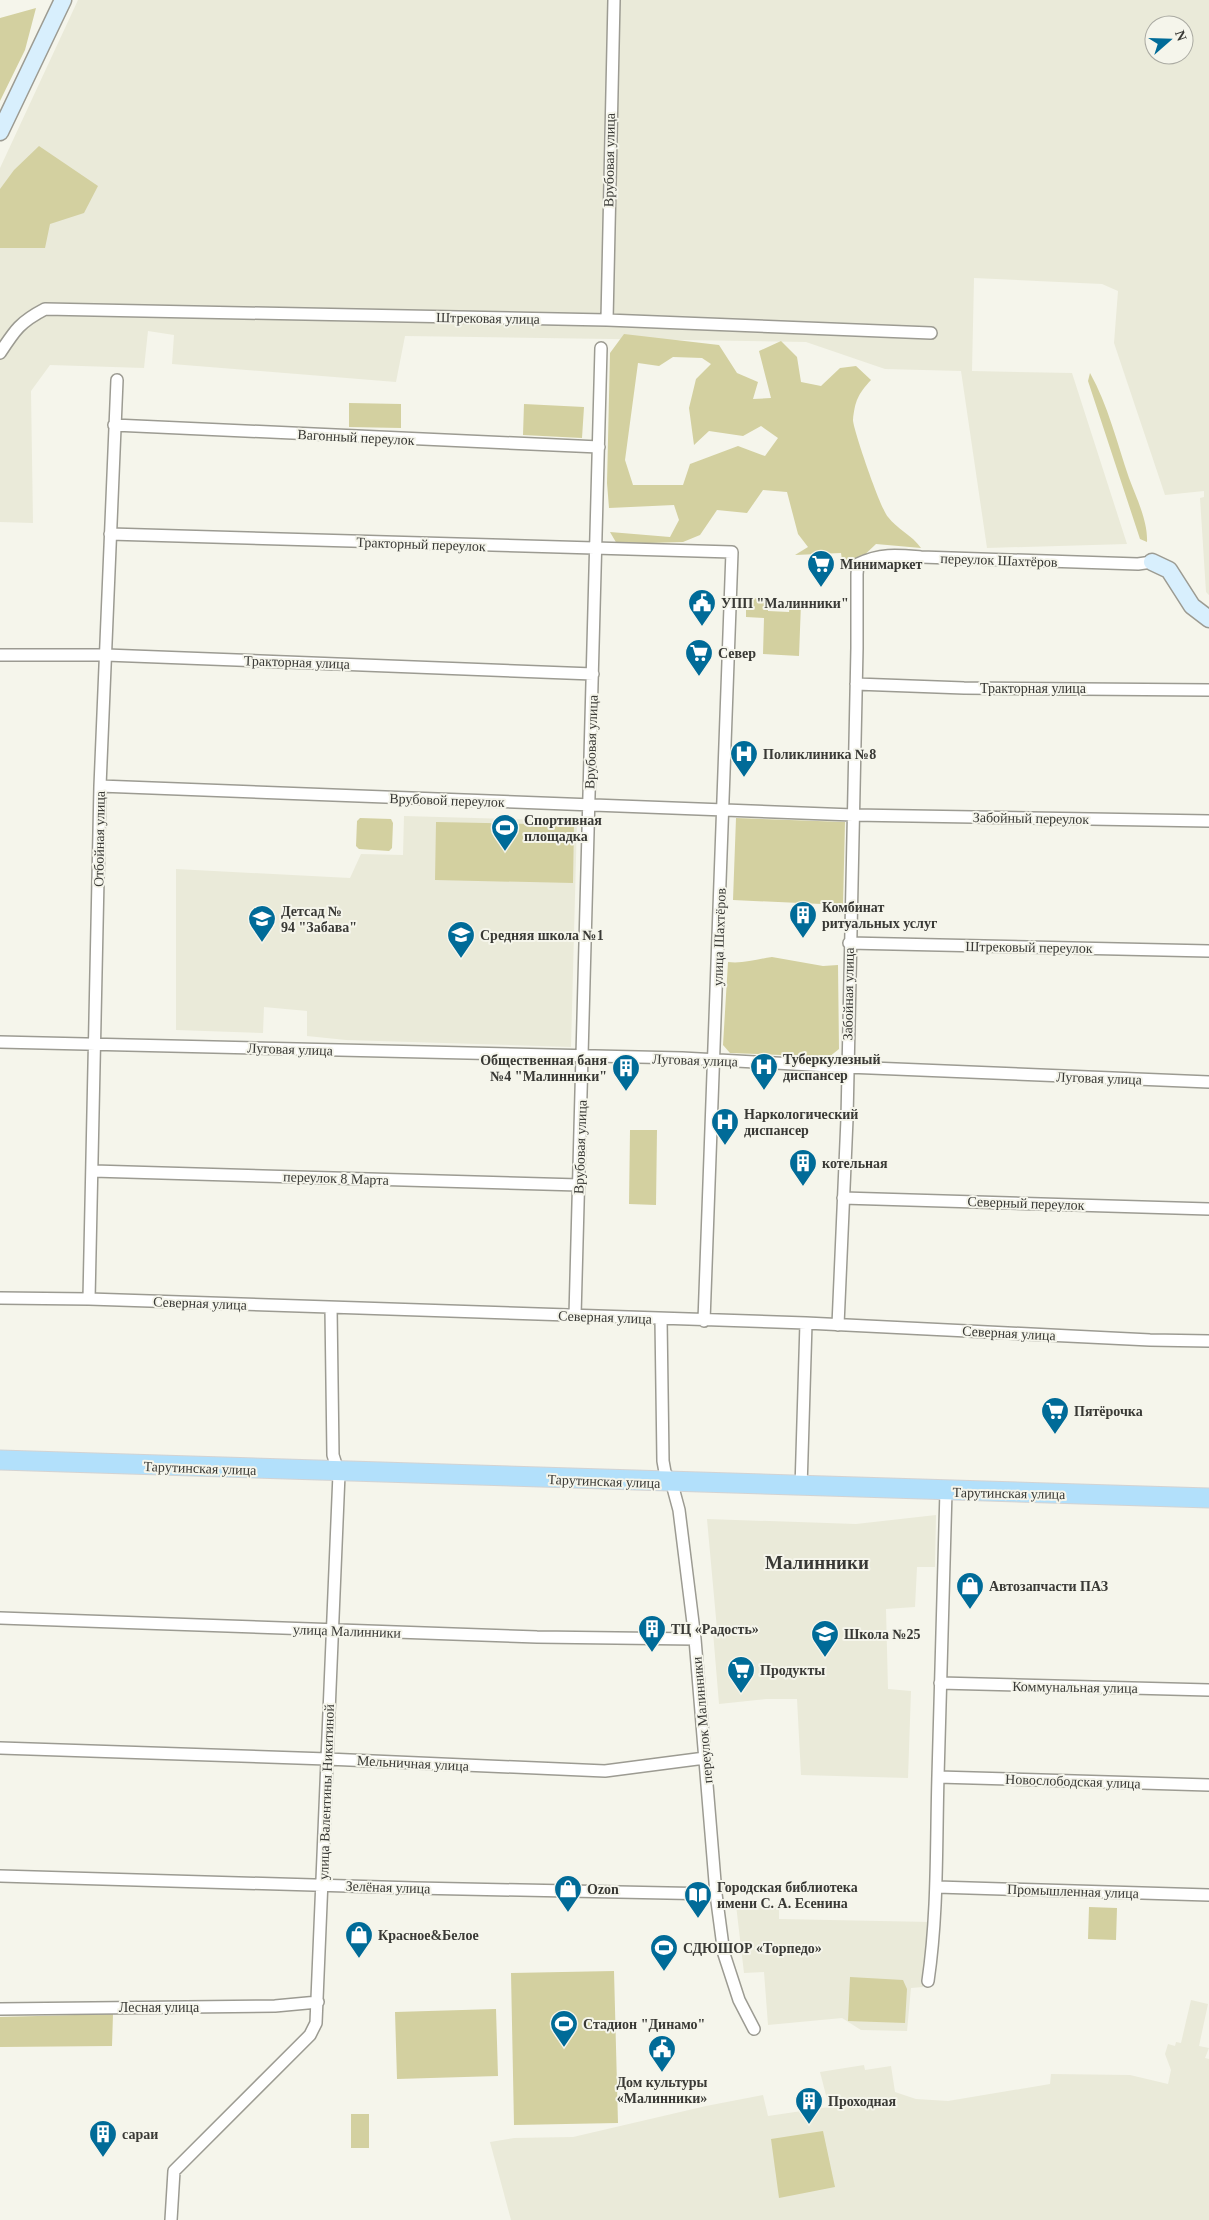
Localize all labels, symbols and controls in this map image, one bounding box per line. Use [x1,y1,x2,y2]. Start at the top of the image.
north arrow [1144,15,1194,65]
text: N [1172,28,1190,43]
street label: Врубовая улица [601,112,618,207]
street label: Штрековая улица [436,310,541,327]
street label: Вагонный переулок [297,427,415,448]
street label: Тракторный переулок [356,535,486,554]
supermarket icon: Минимаркет [806,549,836,588]
street label: переулок Шахтёров [940,551,1058,570]
place label: Минимаркет [840,557,923,572]
public building icon: УПП "Малинники" [687,588,717,627]
place label: УПП "Малинники" [721,596,849,611]
supermarket icon: Север [684,638,714,677]
place label: Север [718,646,756,661]
street label: Тракторная улица [244,653,351,672]
street label: Тракторная улица [980,681,1087,696]
street label: Врубовая улица [582,694,601,789]
hospital icon: Поликлиника №8 [729,739,759,778]
place label: Поликлиника №8 [763,747,876,762]
street label: Отбойная улица [91,790,108,887]
street label: Врубовой переулок [389,791,505,810]
street label: Забойный переулок [973,810,1090,827]
sports icon: Спортивная площадка [490,813,520,852]
place label: Спортивная площадка [524,813,602,844]
street label: улица Шахтёров [710,887,729,986]
building icon: Комбинат ритуальных услуг [788,900,818,939]
place label: Комбинат ритуальных услуг [822,900,937,931]
school or university icon: Детсад № 94 "Забава" [247,904,277,943]
place label: Детсад № 94 "Забава" [281,904,357,935]
school or university icon: Средняя школа №1 [446,920,476,959]
place label: Средняя школа №1 [480,928,604,943]
street label: Штрековый переулок [965,939,1093,956]
street label: Забойная улица [840,947,857,1041]
street label: Луговая улица [247,1041,334,1059]
street label: Луговая улица [652,1052,739,1070]
hospital icon: Туберкулезный диспансер [749,1052,779,1091]
place label: Туберкулезный диспансер [783,1052,881,1083]
place label: Общественная баня №4 "Малинники" [480,1053,607,1084]
building icon: Общественная баня №4 "Малинники" [611,1053,641,1092]
street label: Луговая улица [1056,1070,1143,1088]
street label: Врубовая улица [571,1099,590,1194]
hospital icon: Наркологический диспансер [710,1107,740,1146]
place label: Наркологический диспансер [744,1107,858,1138]
building icon: котельная [788,1148,818,1187]
place label: котельная [822,1156,888,1171]
street label: переулок 8 Марта [283,1169,390,1188]
street label: Северный переулок [967,1194,1085,1213]
street label: Северная улица [153,1294,248,1313]
street label: Северная улица [558,1308,653,1327]
street label: Северная улица [962,1324,1057,1343]
supermarket icon: Пятёрочка [1040,1396,1070,1435]
place label: Пятёрочка [1074,1404,1143,1419]
street label: Тарутинская улица [143,1459,257,1478]
street label: Тарутинская улица [547,1472,661,1491]
street label: Тарутинская улица [952,1485,1066,1502]
district label: Малинники [765,1552,869,1573]
shop icon: Автозапчасти ПАЗ [955,1571,985,1610]
place label: Автозапчасти ПАЗ [989,1579,1108,1594]
building icon: ТЦ «Радость» [637,1614,667,1653]
school or university icon: Школа №25 [810,1619,840,1658]
street label: улица Малинники [293,1622,402,1641]
place label: ТЦ «Радость» [671,1622,759,1637]
place label: Школа №25 [844,1627,921,1642]
street label: переулок Малинники [689,1655,716,1784]
supermarket icon: Продукты [726,1655,756,1694]
place label: Продукты [760,1663,825,1678]
street label: Коммунальная улица [1012,1679,1139,1696]
street label: улица Валентины Никитиной [316,1703,337,1880]
street label: Мельничная улица [357,1753,470,1774]
street label: Новослободская улица [1005,1772,1142,1791]
shop icon: Ozon [553,1874,583,1913]
street label: Зелёная улица [345,1879,431,1896]
library icon: Городская библиотека имени С. А. Есенина [683,1880,713,1919]
place label: Городская библиотека имени С. А. Есенина [717,1880,858,1911]
place label: Ozon [587,1882,619,1897]
street label: Промышленная улица [1007,1882,1140,1901]
shop icon: Красное&Белое [344,1920,374,1959]
place label: Красное&Белое [378,1928,479,1943]
sports icon: СДЮШОР «Торпедо» [649,1933,679,1972]
place label: СДЮШОР «Торпедо» [683,1941,822,1956]
street label: Лесная улица [119,2000,200,2015]
sports icon: Стадион "Динамо" [549,2009,579,2048]
place label: Стадион "Динамо" [583,2017,705,2032]
public building icon: Дом культуры «Малинники» [647,2034,677,2073]
place label: Дом культуры «Малинники» [616,2075,708,2106]
building icon: Проходная [794,2086,824,2125]
place label: Проходная [828,2094,897,2109]
building icon: сараи [88,2119,118,2158]
place label: сараи [122,2127,158,2142]

